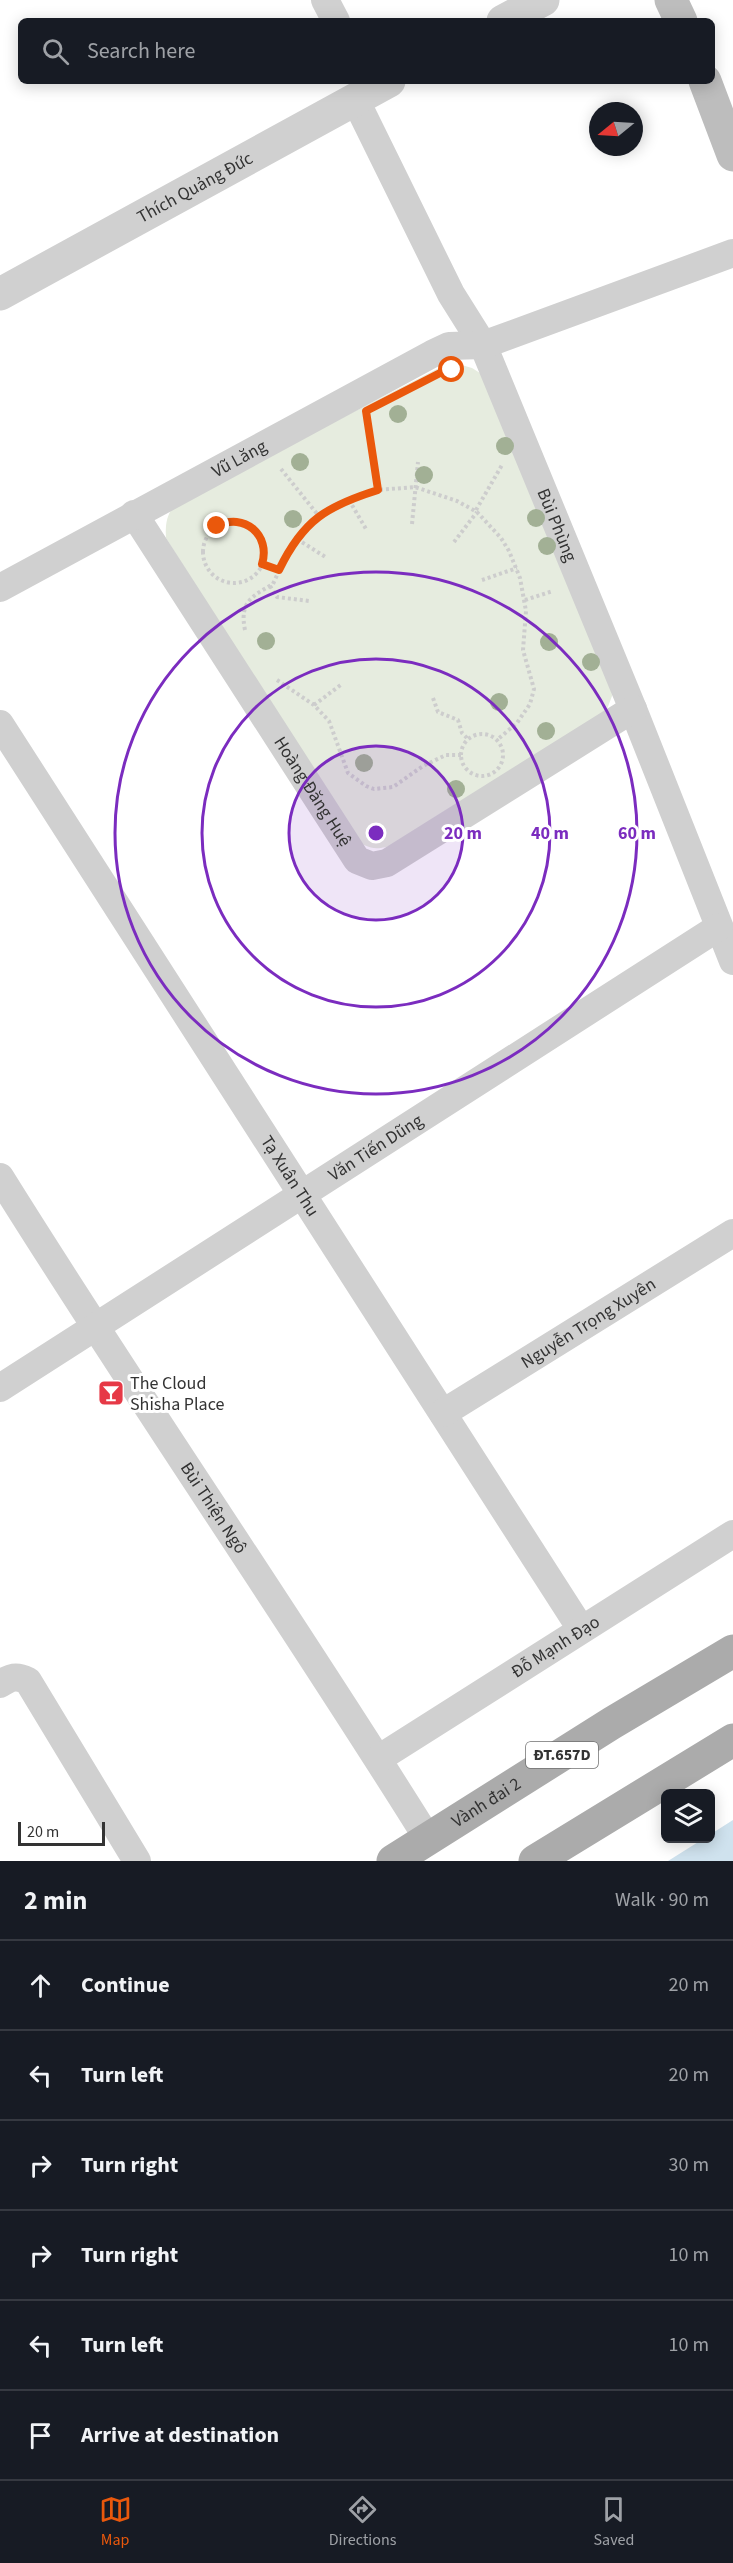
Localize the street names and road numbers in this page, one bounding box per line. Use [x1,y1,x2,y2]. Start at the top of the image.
street label: Thích Quảng Đức [132,146,257,229]
street label: Vũ Lăng [207,433,271,483]
street label: Bùi Phùng [531,485,583,565]
street label: Hoàng Đăng Huệ [268,731,358,851]
street label: Văn Tiến Dũng [323,1108,428,1187]
street label: Tạ Xuân Thu [255,1131,325,1221]
street label: Nguyễn Trọng Xuyên [516,1271,661,1374]
street label: Bùi Thiện Ngô [175,1457,253,1559]
street label: Đỗ Mạnh Đạo [506,1609,605,1684]
road number: ĐT.657D [526,1742,598,1768]
street label: Vành đai 2 [447,1771,526,1834]

